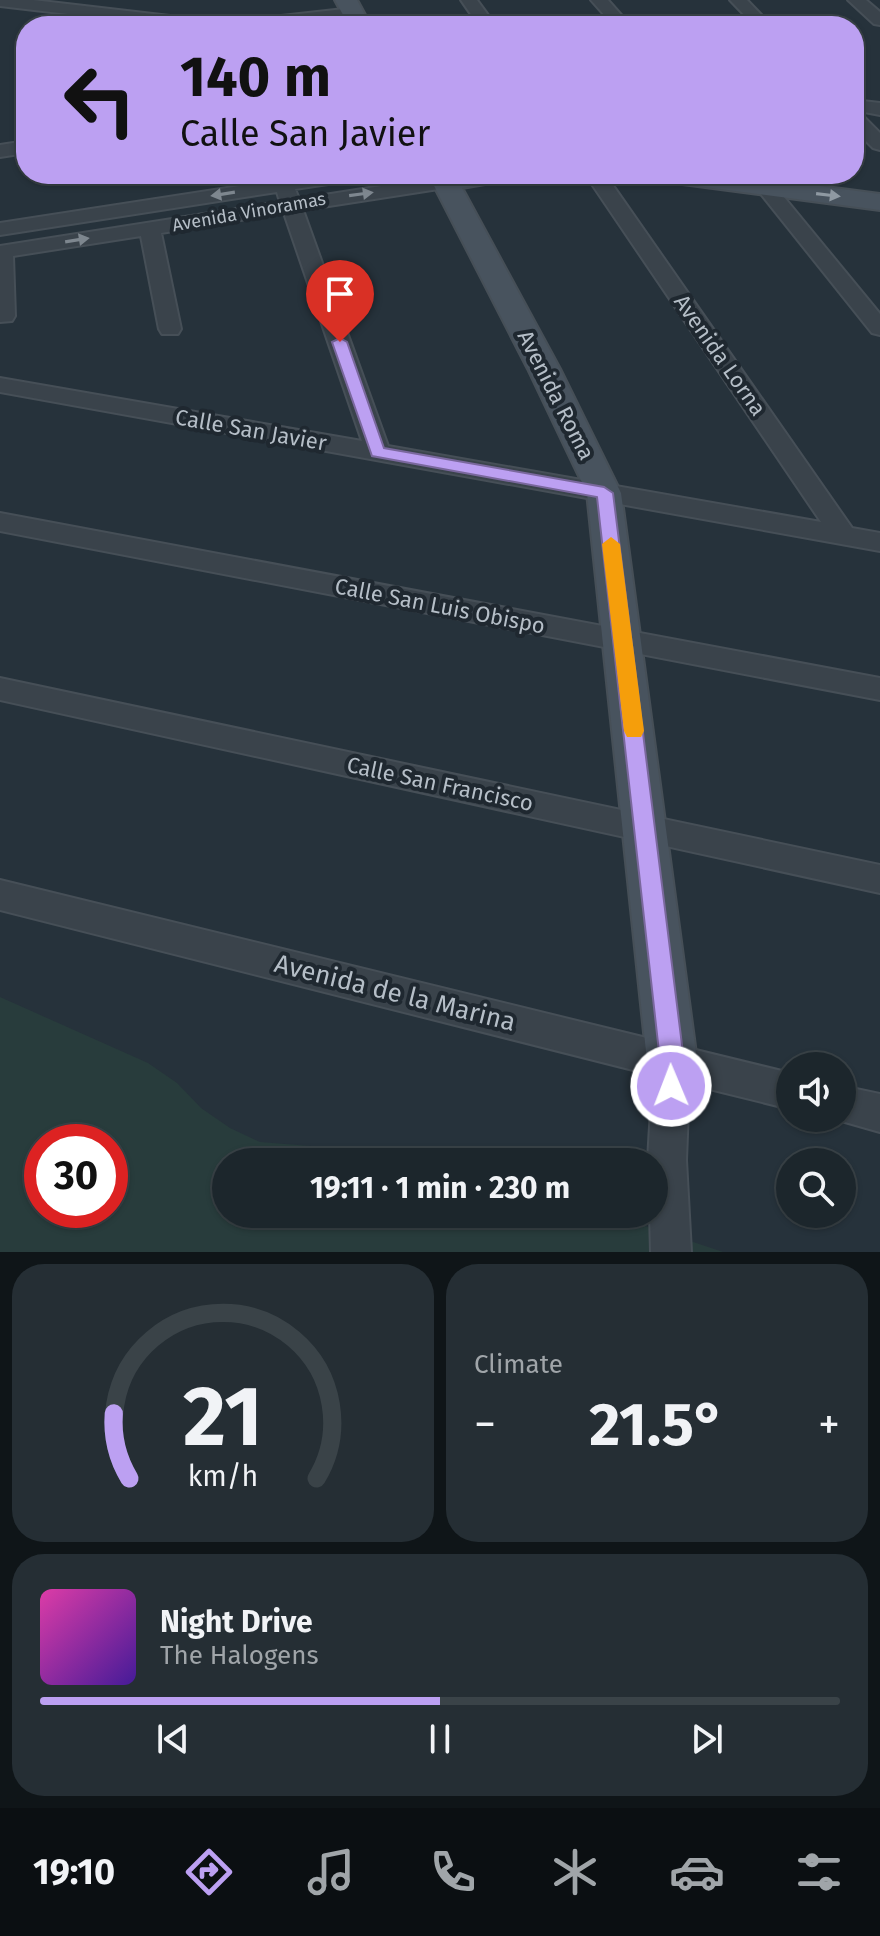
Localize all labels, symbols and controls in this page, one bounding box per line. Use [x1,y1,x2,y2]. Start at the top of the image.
text: 140 m [180,44,331,111]
icon: left [48,48,152,152]
text: Calle San Javier [180,112,430,156]
one-way arrow [349,187,374,200]
street label: Avenida Vinoramas [170,188,328,236]
one-way arrow [210,188,235,201]
one-way arrow [816,189,841,202]
one-way arrow [65,233,90,246]
pin [306,260,374,342]
icon: arrive [318,272,362,316]
street label: Avenida Lorna [668,289,772,421]
street label: Avenida Roma [512,326,600,464]
street label: Calle San Javier [173,403,329,457]
street label: Calle San Luis Obispo [333,572,547,640]
street label: Calle San Francisco [344,751,536,817]
street label: Avenida de la Marina [271,948,519,1038]
position arrow [629,1044,713,1128]
map controls [776,1052,856,1228]
button: sound [776,1052,856,1132]
speed limit sign: 30 [24,1124,128,1228]
button: search [776,1148,856,1228]
text: 19:11 · 1 min · 230 m [310,1170,570,1206]
text: Climate [474,1349,563,1380]
text: 21 [183,1367,263,1467]
text: 21.5° [589,1389,725,1461]
text: − [474,1398,496,1451]
text: + [818,1398,840,1451]
text: km/h [188,1459,258,1494]
text: Night Drive [160,1604,313,1640]
text: The Halogens [160,1640,319,1671]
icon: previous [151,1717,195,1761]
icon: pause [418,1717,462,1761]
icon: next [685,1717,729,1761]
icon: directions [181,1844,237,1900]
icon: music [303,1844,359,1900]
icon: phone [425,1844,481,1900]
icon: climate [547,1844,603,1900]
icon: car [669,1844,725,1900]
icon: filters [791,1844,847,1900]
text: 19:10 [33,1850,115,1894]

